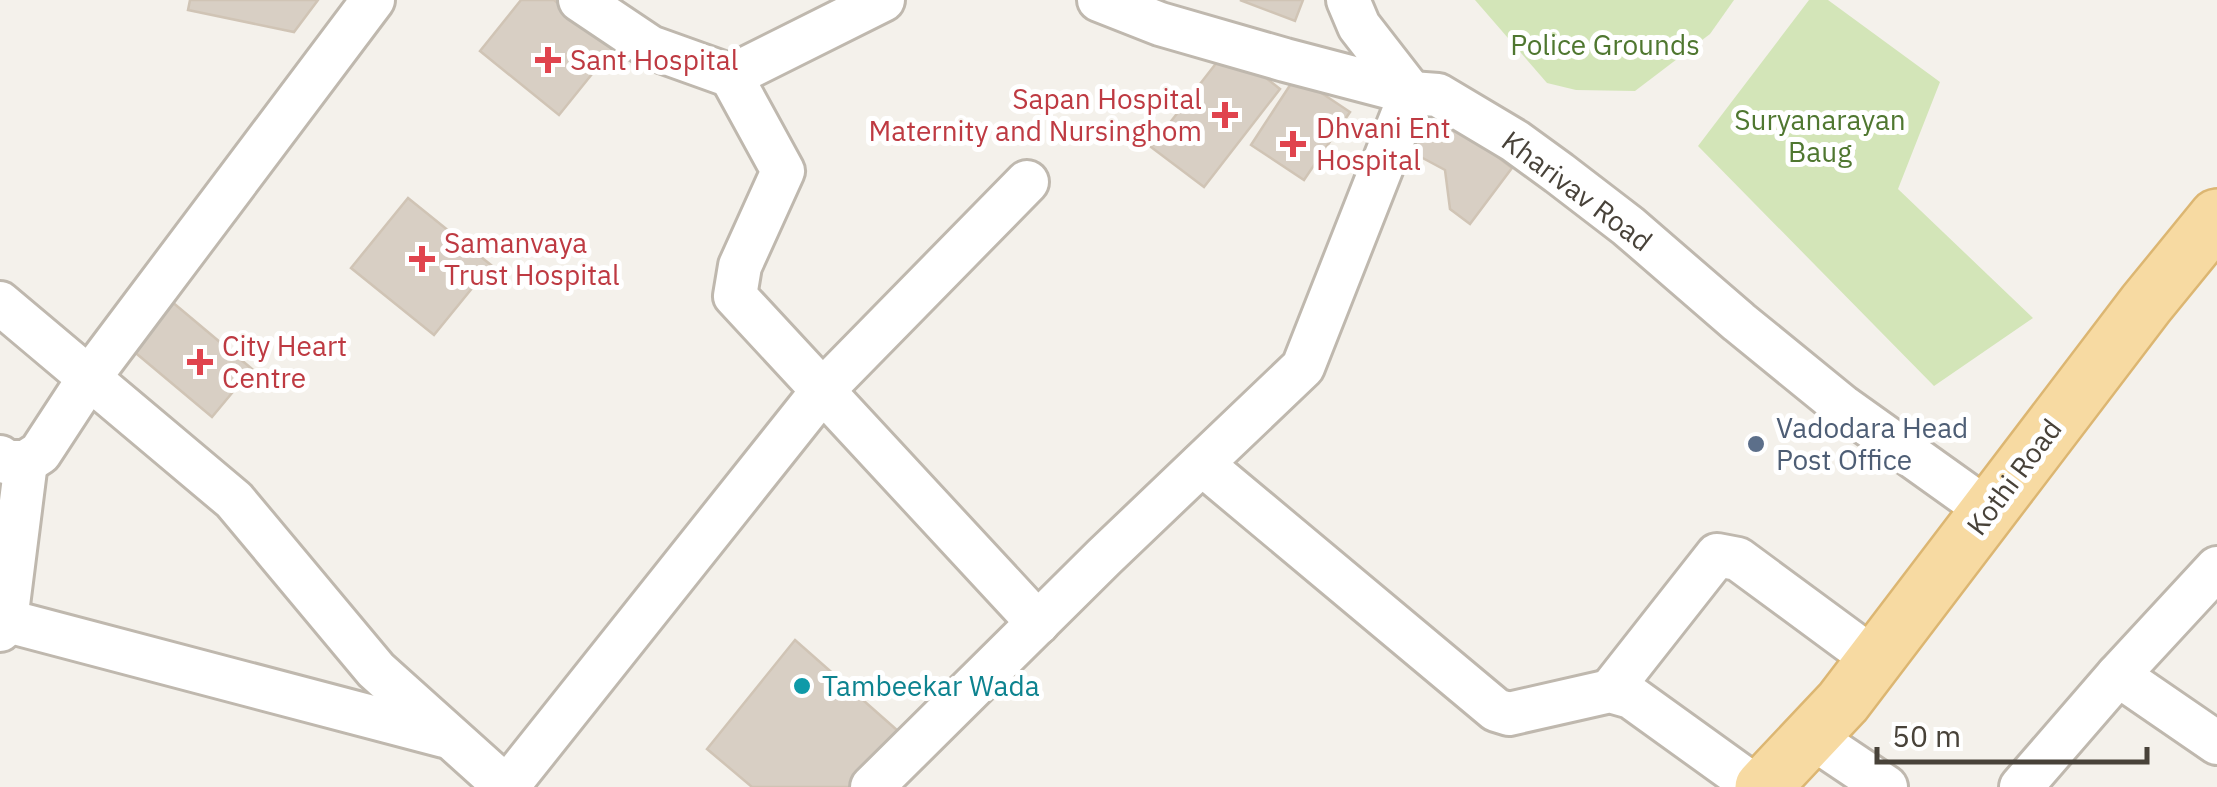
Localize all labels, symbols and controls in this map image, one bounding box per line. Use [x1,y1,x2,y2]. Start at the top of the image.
park label: Police Grounds [1510,26,1700,63]
place label: Sant Hospital [570,41,738,78]
marker: Sant Hospital [535,47,561,73]
place label: Sapan Hospital Maternity and Nursinghom [869,80,1202,149]
park label: Suryanarayan Baug [1734,101,1906,170]
marker: Sapan Hospital Maternity and Nursinghom [1212,102,1238,128]
place label: Dhvani Ent Hospital [1316,109,1451,178]
street label: Kharivav Road [1495,122,1660,259]
marker: Dhvani Ent Hospital [1280,131,1306,157]
place label: Samanvaya Trust Hospital [444,224,620,293]
marker: Samanvaya Trust Hospital [409,246,435,272]
place label: City Heart Centre [222,327,347,396]
marker: City Heart Centre [187,349,213,375]
place label: Vadodara Head Post Office [1776,409,1968,478]
street label: Kothi Road [1958,411,2069,542]
marker: Vadodara Head Post Office [1745,433,1767,455]
place label: Tambeekar Wada [822,667,1040,704]
marker: Tambeekar Wada [791,675,813,697]
scale bar [1877,702,2147,764]
text: 50 m [1892,716,1961,755]

